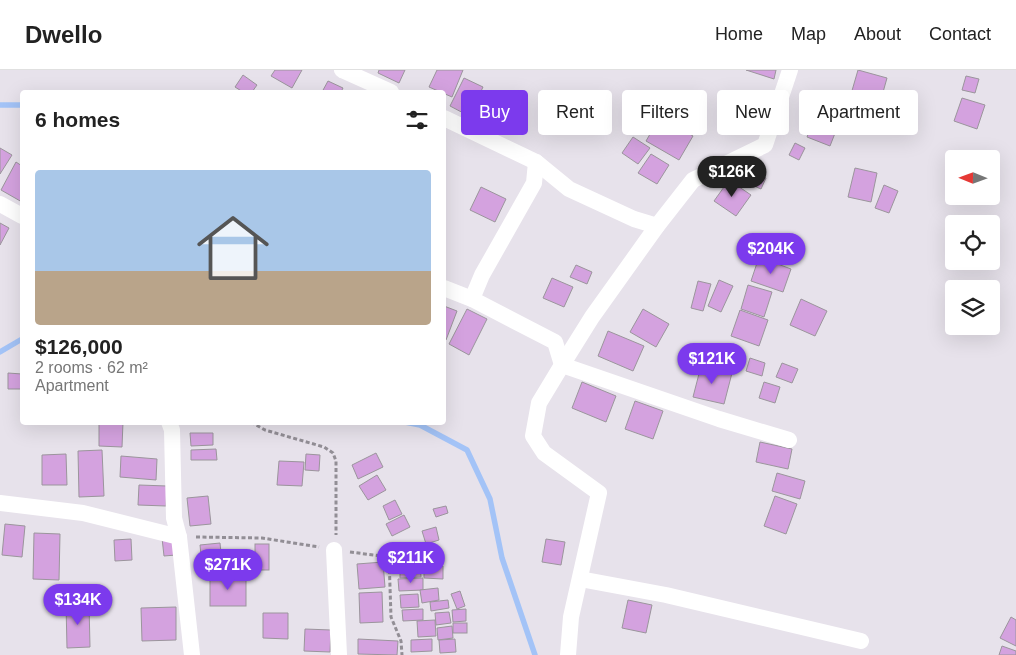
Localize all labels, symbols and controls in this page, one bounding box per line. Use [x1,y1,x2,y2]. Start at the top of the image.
text: Dwello [25,21,102,48]
text: Home [715,24,763,44]
text: Map [791,24,826,44]
text: About [854,24,901,44]
text: Contact [929,24,991,44]
chip: Buy [461,90,528,135]
chip: Rent [538,90,612,135]
chip: Filters [622,90,707,135]
chip: New [717,90,789,135]
chip: Apartment [799,90,918,135]
icon: filters [403,106,431,134]
text: 6 homes [35,108,120,131]
north arrow [945,150,1000,205]
map controls [945,150,1000,335]
pin: $126K [697,156,767,198]
text: $126K [708,163,756,180]
icon: home [188,203,278,293]
button: locate [945,215,1000,270]
pin: $204K [736,232,806,275]
text: $204K [747,240,795,257]
button: layers [945,280,1000,335]
text: $126,000 [35,335,123,358]
pin: $121K [677,342,747,385]
text: $121K [688,350,736,367]
text: 2 rooms · 62 m² [35,359,148,376]
text: Apartment [35,377,109,394]
pin: $211K [376,542,446,584]
pin: $271K [193,548,263,591]
text: $211K [388,549,434,566]
text: $271K [204,556,252,573]
pin: $134K [43,584,113,626]
text: $134K [54,591,102,608]

